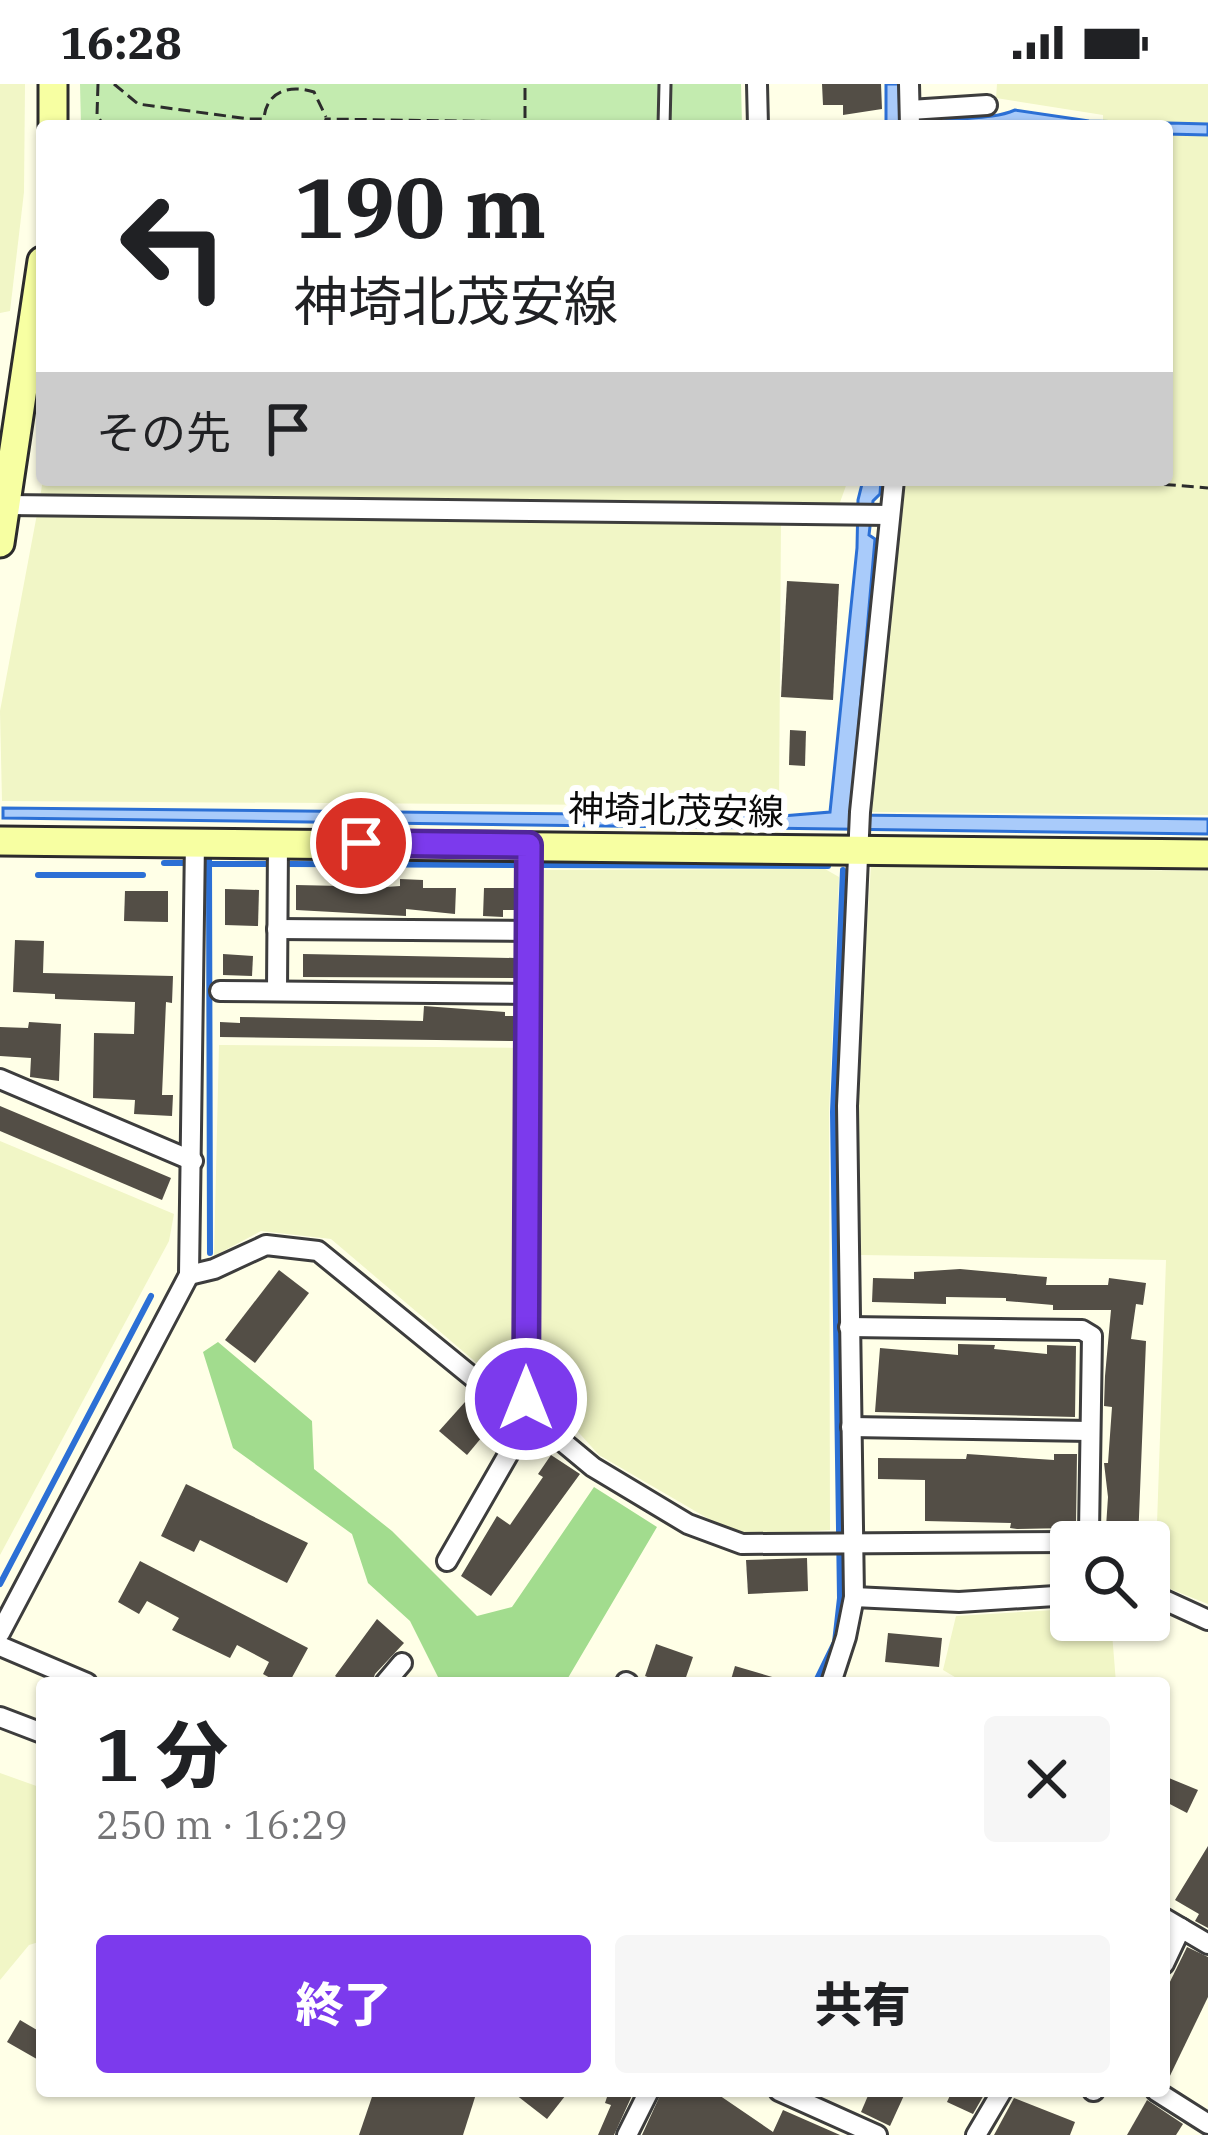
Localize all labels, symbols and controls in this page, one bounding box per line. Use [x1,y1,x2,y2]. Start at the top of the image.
text: 16:28 [60,13,182,71]
text: 190 m [294,152,546,261]
icon: left [96,168,252,324]
text: 神埼北茂安線 [294,266,618,336]
icon: arrive [255,396,321,462]
text: その先 [96,403,231,461]
street label: 神埼北茂安線 [568,784,784,835]
pin [310,792,412,894]
icon: arrive [328,810,394,876]
position arrow [463,1336,589,1462]
map controls [1050,1521,1170,1641]
button: search [1050,1521,1170,1641]
text: 1 分 [96,1707,228,1801]
button: close [984,1716,1110,1842]
text: 250 m · 16:29 [96,1799,348,1850]
button: 終了 [96,1935,591,2073]
button: 共有 [615,1935,1110,2073]

